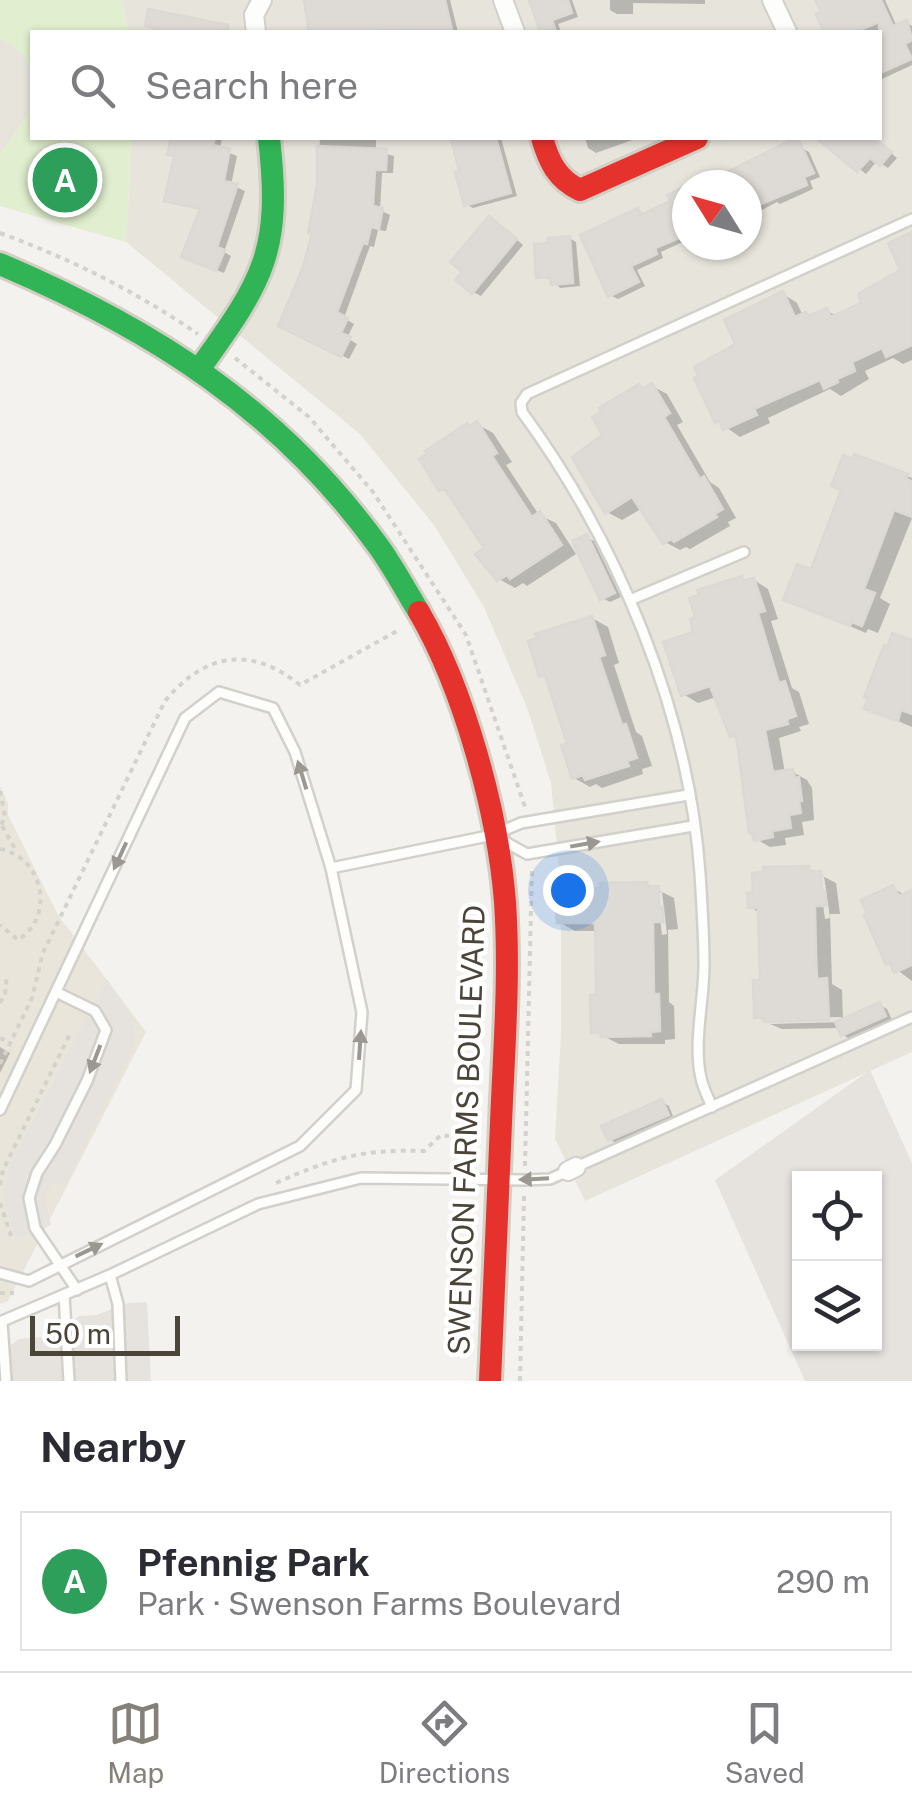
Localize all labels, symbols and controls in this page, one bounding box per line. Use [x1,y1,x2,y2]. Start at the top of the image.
search box [30,30,882,140]
icon: search [65,58,120,113]
text: Search here [145,63,358,108]
pin: A [32,142,98,218]
north arrow [672,170,762,260]
one-way arrow [294,759,309,790]
one-way arrow [569,836,601,851]
one-way arrow [111,842,128,871]
your location [543,865,594,916]
street label: SWENSON FARMS BOULEVARD [440,904,492,1356]
one-way arrow [352,1028,368,1060]
one-way arrow [87,1045,102,1075]
one-way arrow [518,1171,550,1187]
map controls [792,1171,882,1351]
button: locate [792,1171,882,1261]
one-way arrow [75,1242,104,1259]
button: layers [792,1261,882,1351]
scale bar [30,1311,180,1356]
text: 50 m [45,1317,111,1350]
text: Nearby [40,1422,186,1471]
text: Pfennig Park [137,1540,370,1585]
text: A [63,1563,86,1600]
text: 290 m [776,1563,870,1600]
text: Park · Swenson Farms Boulevard [137,1585,621,1622]
tab: Map [107,1696,164,1789]
tab: Directions [379,1696,510,1789]
tab: Saved [725,1696,805,1789]

